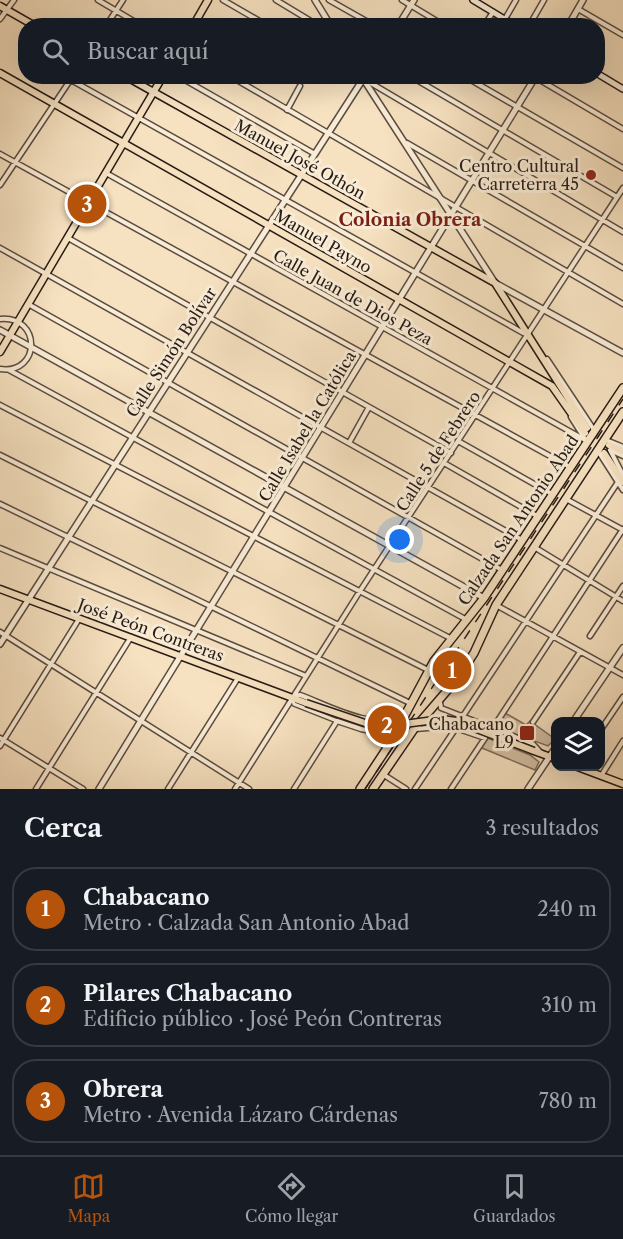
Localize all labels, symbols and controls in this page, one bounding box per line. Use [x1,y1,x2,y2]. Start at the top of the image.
search box [18,18,605,84]
icon: search [39,35,72,68]
text: Buscar aquí [87,38,209,65]
street label: Manuel José Othón [231,115,369,203]
place label: Centro Cultural Carreterra 45 [459,156,579,194]
marker: Centro Cultural Carreterra 45 [584,168,598,182]
pin: 3 [68,182,106,226]
street label: Manuel Payno [271,205,376,277]
district label: Colonia Obrera [339,209,482,231]
street label: Calle Juan de Dios Peza [270,245,437,349]
street label: Calle Simón Bolívar [122,283,221,421]
street label: Calle Isabel la Católica [254,346,360,505]
street label: Calle 5 de Febrero [392,387,485,515]
street label: Calzada San Antonio Abad [453,431,583,609]
your location [385,525,414,554]
street label: José Peón Contreras [72,593,227,666]
pin: 1 [432,648,472,692]
pin: 2 [368,702,406,748]
place label: Chabacano L9 [428,714,514,752]
map controls [551,717,605,771]
button: layers [551,717,605,771]
marker: Chabacano L9 [518,724,536,742]
text: Cerca [24,812,102,844]
text: 3 resultados [486,816,599,840]
text: Chabacano [83,884,210,911]
text: 1 [41,897,50,921]
text: 240 m [537,897,597,921]
text: Metro · Calzada San Antonio Abad [83,911,409,935]
text: Pilares Chabacano [83,980,292,1007]
text: 2 [40,993,51,1017]
text: 310 m [541,993,597,1017]
text: Edificio público · José Peón Contreras [83,1007,442,1031]
text: Obrera [83,1076,163,1103]
text: 3 [40,1089,51,1113]
text: 780 m [539,1089,597,1113]
text: Metro · Avenida Lázaro Cárdenas [83,1103,398,1127]
tab: Mapa [67,1170,110,1226]
tab: Cómo llegar [245,1170,338,1226]
tab: Guardados [473,1170,556,1226]

